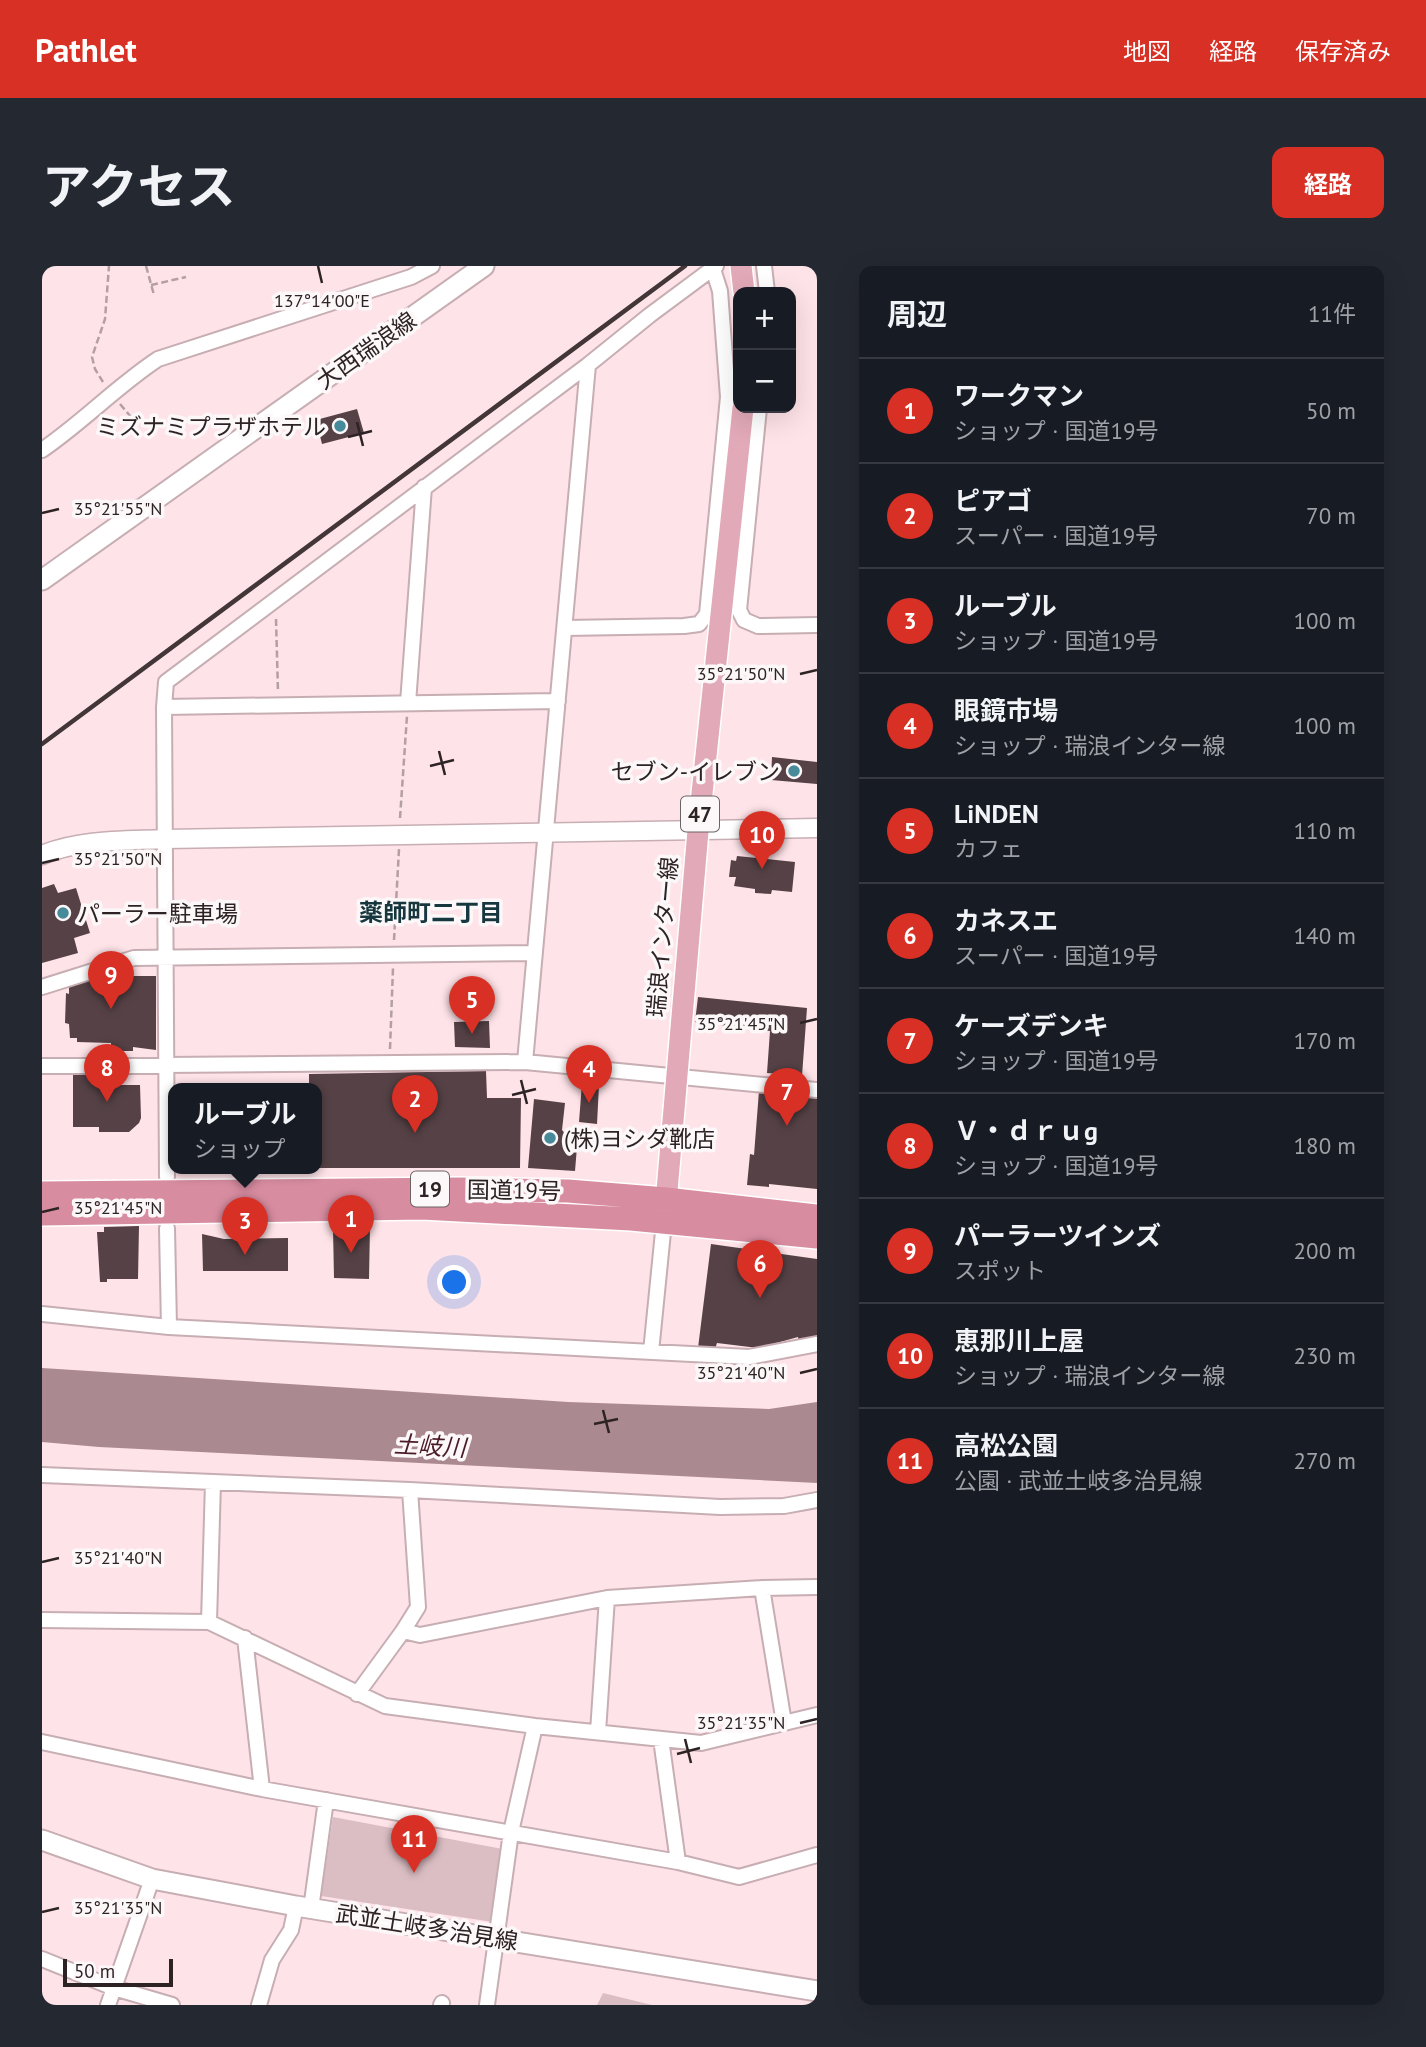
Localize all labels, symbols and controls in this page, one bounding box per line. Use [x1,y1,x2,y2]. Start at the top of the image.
text: Pathlet [35,28,137,71]
text: 地図 [1123,36,1171,67]
text: 経路 [1209,36,1257,67]
text: 保存済み [1295,36,1391,67]
button: 経路 [1272,147,1384,218]
text: アクセス [42,154,236,218]
map controls [733,287,796,413]
button: + [733,287,796,350]
text: 137°14'00"E [274,289,370,312]
text: 周辺 [887,294,947,333]
text: 11件 [1308,299,1356,328]
street label: 大西瑞浪線 [311,305,421,395]
button: − [733,350,796,413]
text: ワークマン [954,379,1084,412]
text: 1 [903,396,917,425]
text: 50 m [1306,396,1356,425]
place label: ミズナミプラザホテル [96,412,326,441]
text: ショップ · 国道19号 [954,416,1159,445]
marker: ミズナミプラザホテル [332,418,348,434]
text: ピアゴ [954,484,1032,517]
text: 35°21'55"N [74,497,162,520]
text: 2 [903,501,917,530]
text: 70 m [1306,501,1356,530]
text: スーパー · 国道19号 [954,521,1158,550]
text: ルーブル [954,589,1056,622]
text: 3 [903,606,917,635]
text: 100 m [1294,606,1356,635]
text: ショップ · 国道19号 [954,626,1159,655]
text: 35°21'50"N [697,662,785,685]
text: 眼鏡市場 [954,694,1058,727]
text: 4 [903,711,917,740]
text: 100 m [1294,711,1356,740]
text: ショップ · 瑞浪インター線 [954,731,1225,760]
place label: セブン-イレブン [611,757,780,786]
marker: セブン-イレブン [786,763,802,779]
road number: 47 [681,796,719,832]
text: LiNDEN [954,797,1039,830]
pin: 10 [739,811,785,869]
text: 5 [903,816,917,845]
text: 110 m [1294,816,1356,845]
text: カフェ [954,834,1023,863]
text: 35°21'50"N [74,847,162,870]
street label: 瑞浪インター線 [641,856,683,1018]
district label: 薬師町二丁目 [359,897,503,928]
place label: パーラー駐車場 [77,899,238,928]
text: カネスエ [954,904,1058,937]
marker: パーラー駐車場 [55,905,71,921]
text: 6 [903,921,917,950]
text: 140 m [1294,921,1356,950]
text: スーパー · 国道19号 [954,941,1158,970]
pin: 9 [88,951,134,1009]
pin: 5 [449,976,495,1034]
text: ケーズデンキ [954,1009,1109,1042]
text: 35°21'45"N [697,1012,785,1035]
text: 7 [903,1026,917,1055]
text: 170 m [1294,1026,1356,1055]
pin: 8 [84,1044,130,1102]
pin: 4 [566,1045,612,1103]
text: ショップ · 国道19号 [954,1046,1159,1075]
pin: 7 [764,1068,810,1126]
pin: 2 [392,1075,438,1133]
popup [168,1083,322,1174]
text: ルーブル [194,1097,296,1130]
text: Ｖ・ｄｒｕg [954,1114,1098,1147]
place label: (株)ヨシダ靴店 [564,1124,715,1153]
marker: (株)ヨシダ靴店 [542,1130,558,1146]
text: 8 [903,1131,917,1160]
text: 180 m [1294,1131,1356,1160]
text: ショップ [194,1134,286,1163]
text: ショップ · 国道19号 [954,1151,1159,1180]
road number: 19 [411,1172,449,1206]
street label: 国道19号 [467,1175,561,1205]
pin: 1 [328,1195,374,1253]
text: 35°21'45"N [74,1196,162,1219]
pin: 3 [222,1197,268,1255]
text: パーラーツインズ [954,1219,1161,1252]
text: 9 [903,1236,917,1265]
text: 200 m [1294,1236,1356,1265]
pin: 6 [737,1240,783,1298]
text: スポット [954,1256,1046,1285]
your location [437,1265,471,1299]
text: 恵那川上屋 [954,1324,1084,1357]
text: 10 [897,1341,923,1370]
text: 230 m [1294,1341,1356,1370]
text: 35°21'40"N [697,1361,785,1384]
text: ショップ · 瑞浪インター線 [954,1361,1225,1390]
water label: 土岐川 [393,1429,470,1464]
text: 高松公園 [954,1429,1058,1462]
text: 11 [897,1446,923,1475]
text: 270 m [1294,1446,1356,1475]
text: 公園 · 武並土岐多治見線 [954,1466,1202,1495]
text: 35°21'40"N [74,1546,162,1569]
text: 35°21'35"N [697,1711,785,1734]
pin: 11 [391,1815,437,1873]
text: 35°21'35"N [74,1896,162,1919]
street label: 武並土岐多治見線 [334,1898,520,1956]
scale bar [63,1956,173,1988]
text: 50 m [74,1959,115,1983]

